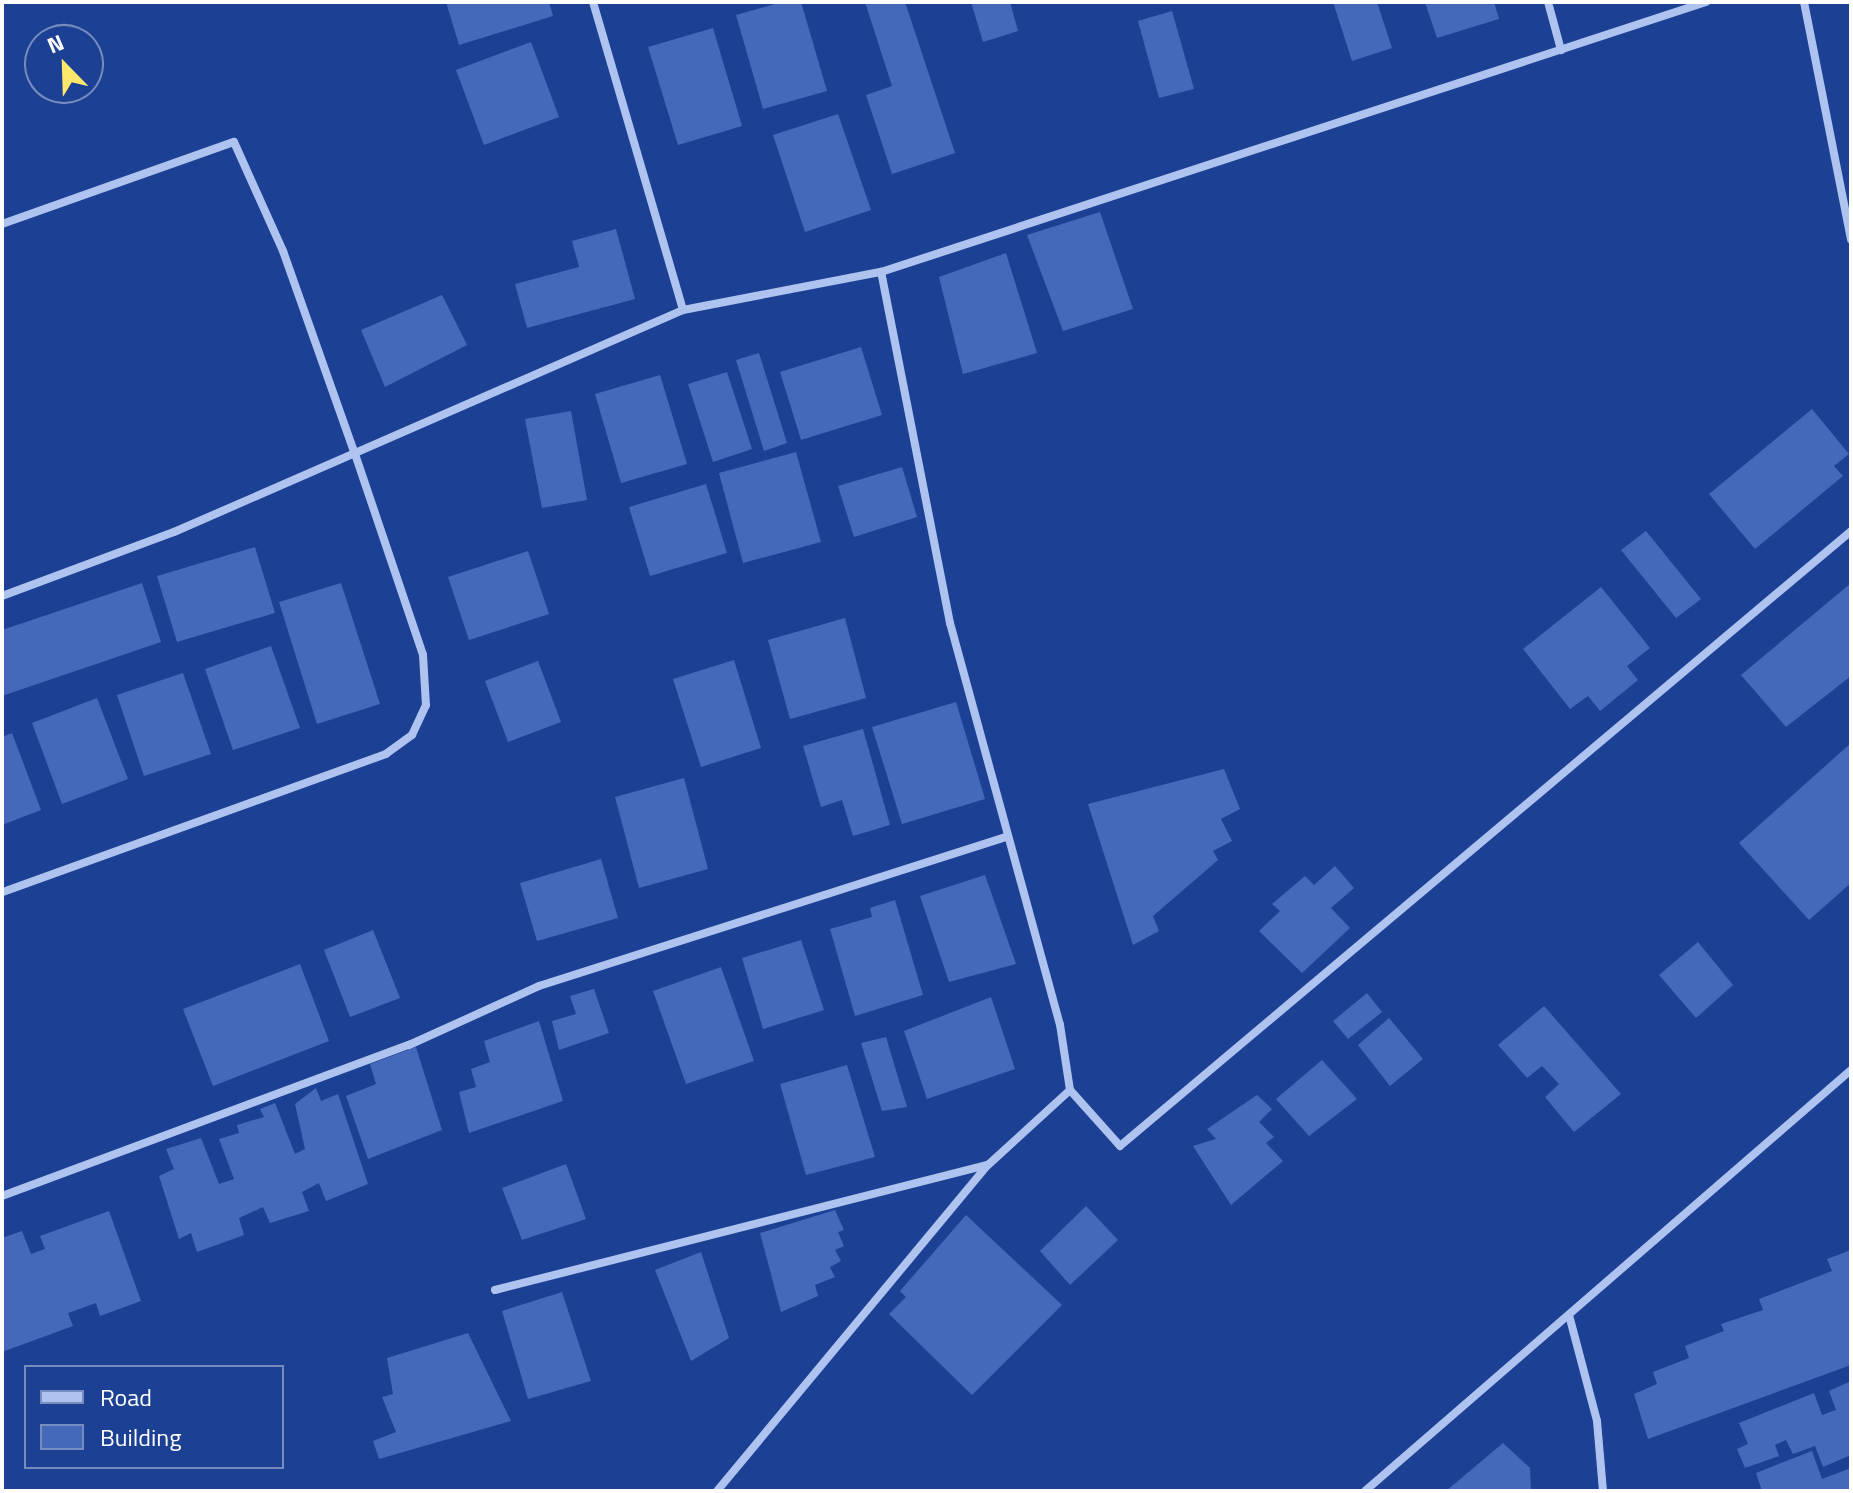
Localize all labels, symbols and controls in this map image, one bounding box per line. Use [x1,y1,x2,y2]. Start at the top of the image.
north arrow [24,24,104,104]
text: N [42,25,69,62]
legend [24,1365,284,1469]
text: Road [100,1379,152,1415]
text: Building [100,1419,182,1455]

